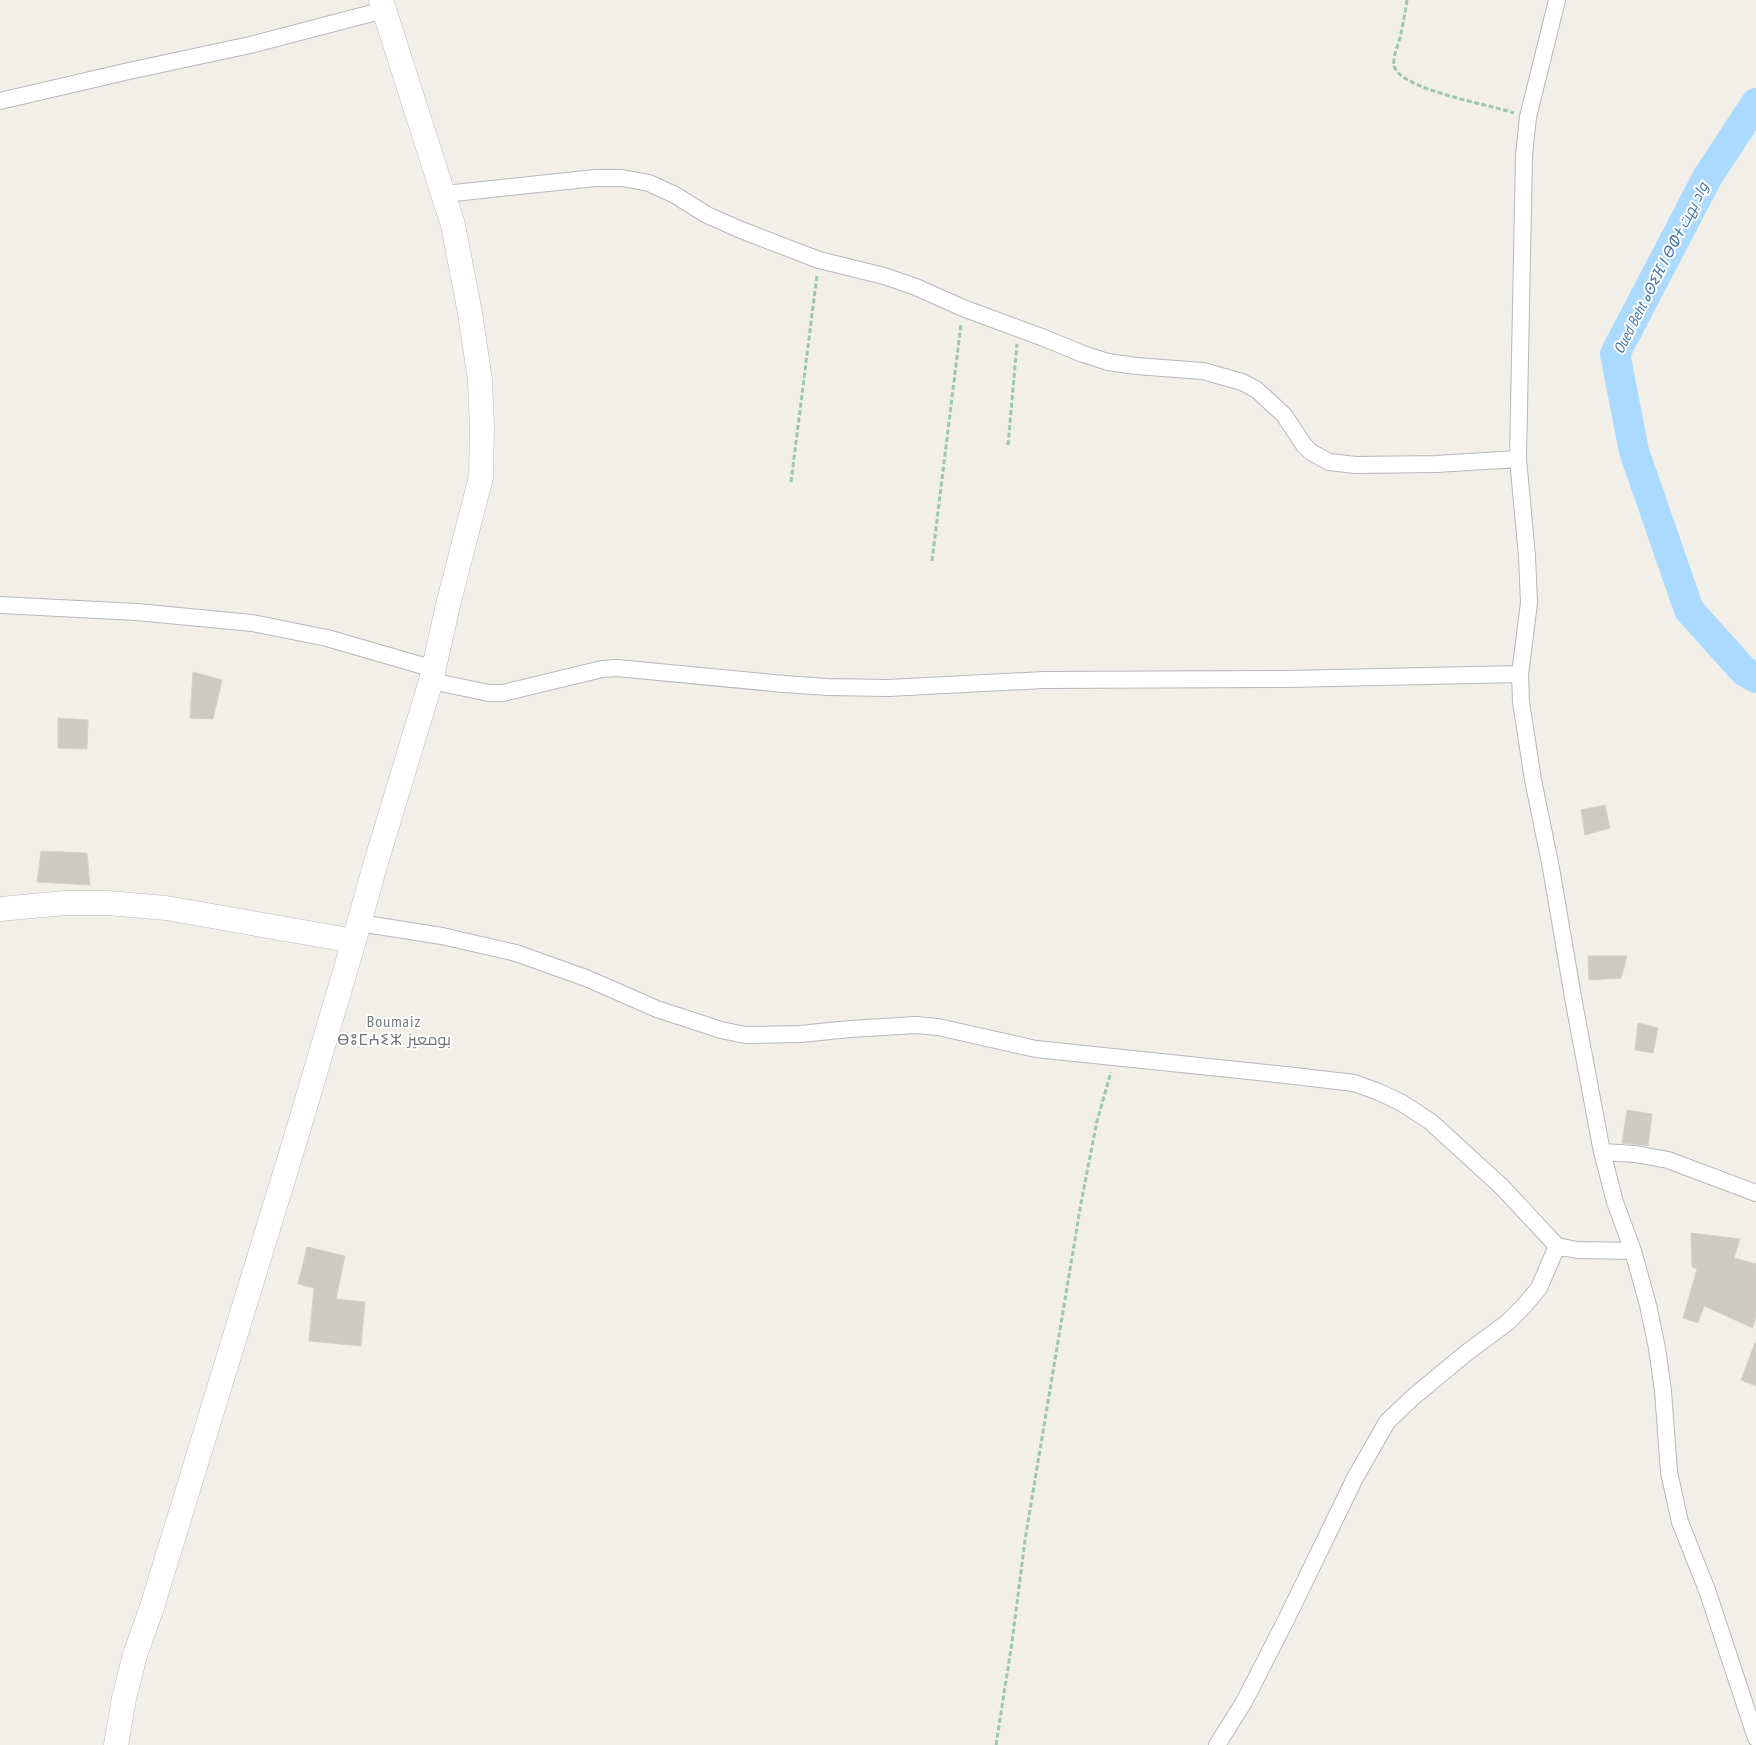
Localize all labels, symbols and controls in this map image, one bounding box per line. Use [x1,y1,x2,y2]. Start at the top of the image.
water label: Oued Beht ⴰⵙⵉⴼ ⵏ ⴱⵀⵜ واد بهت [1609,178,1712,357]
district label: Boumaiz ⴱⵓⵎⵄⵉⵣ بومعيز [337,1011,451,1049]

